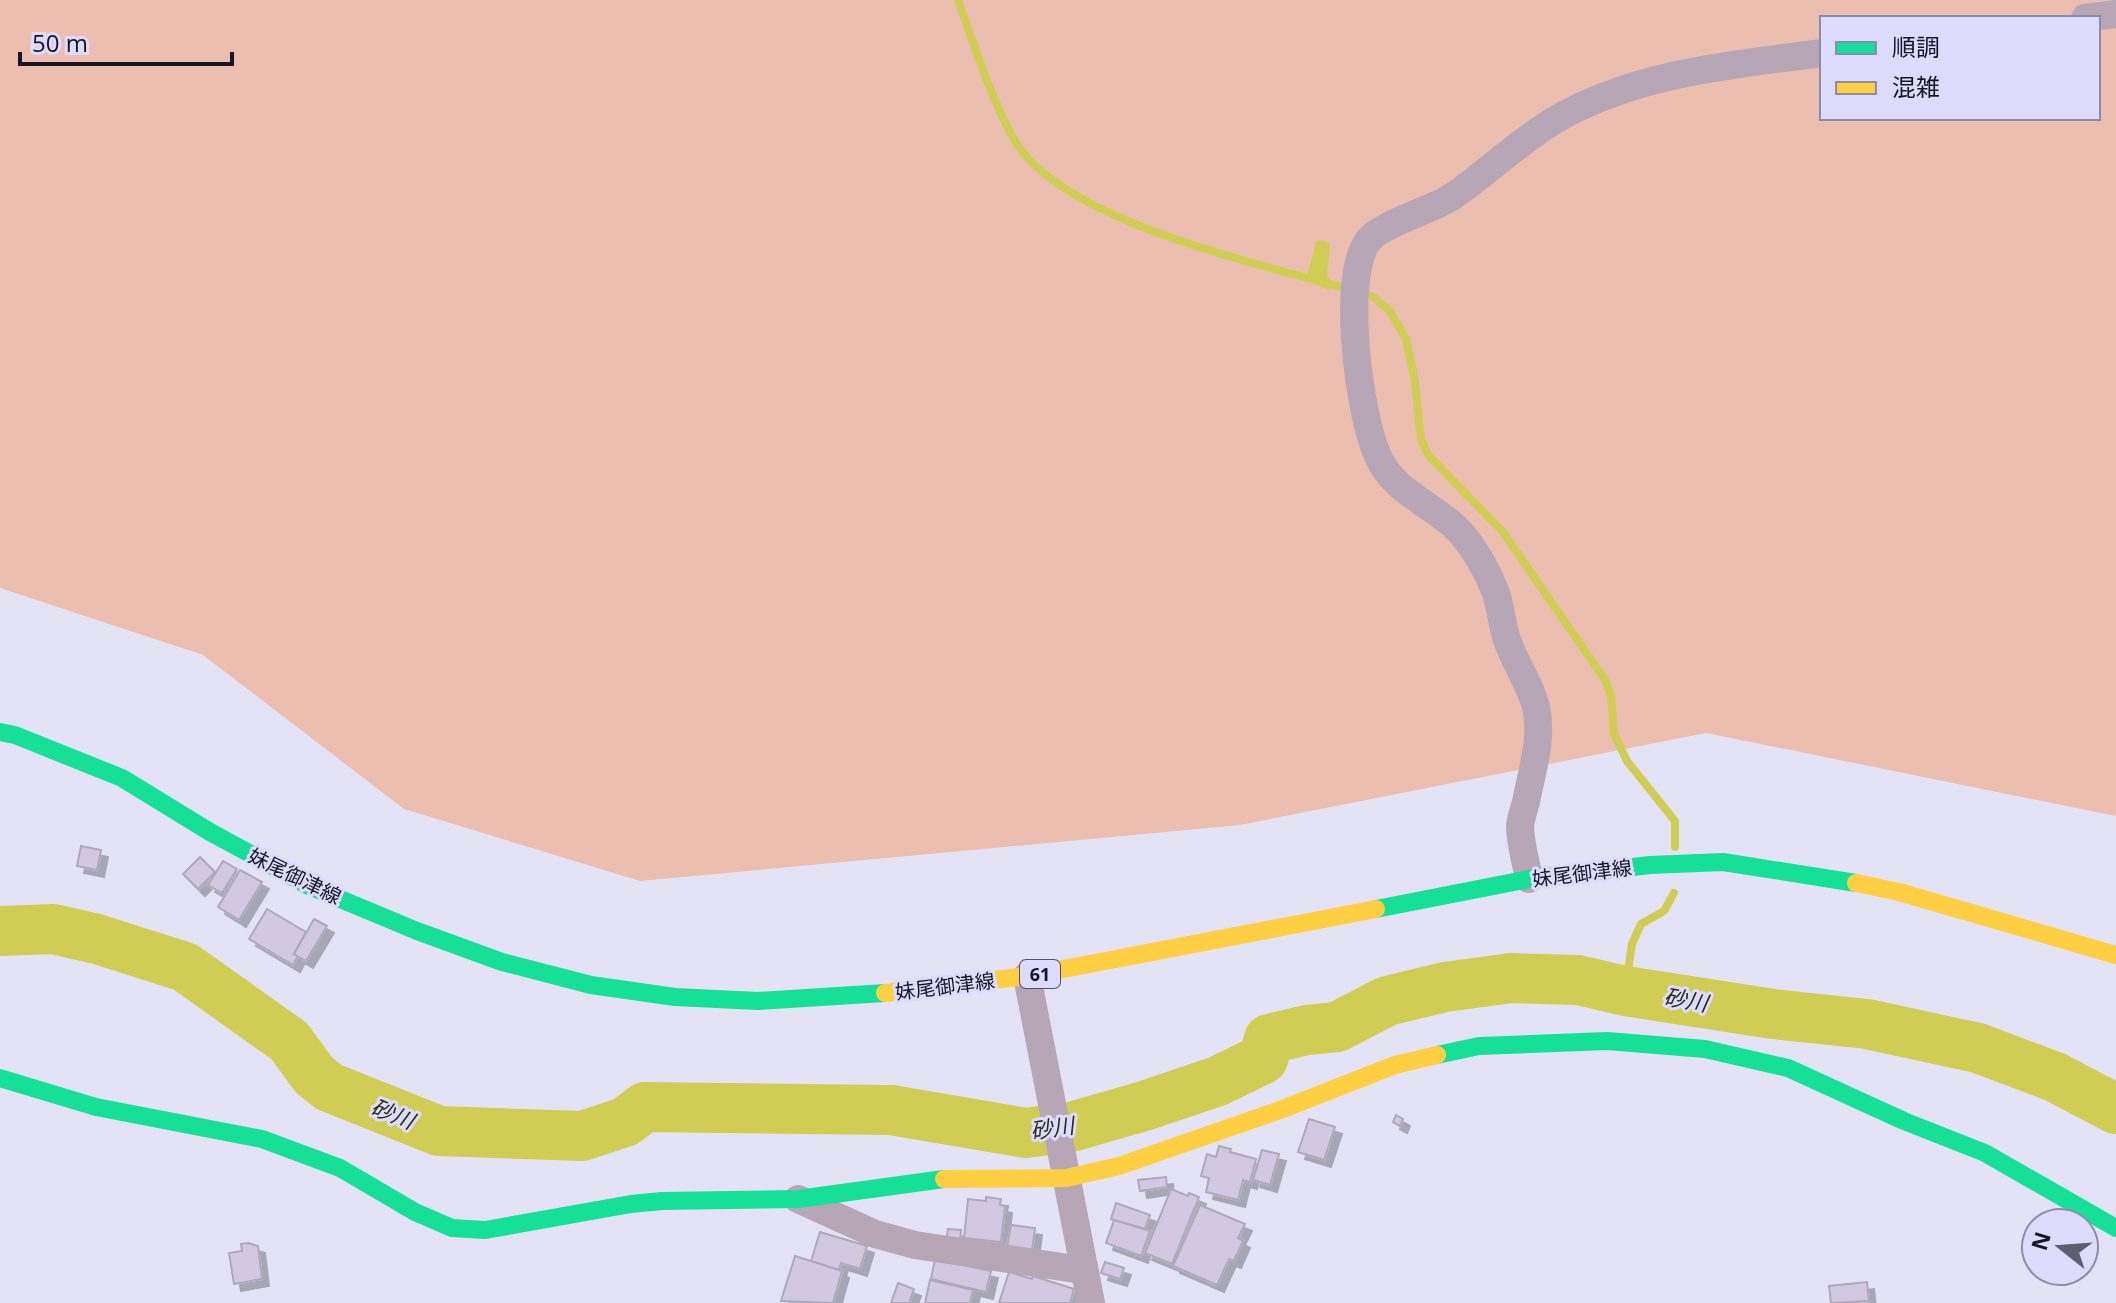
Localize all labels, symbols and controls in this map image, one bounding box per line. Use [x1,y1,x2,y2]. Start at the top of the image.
scale bar [20,16,232,66]
legend [1820,16,2100,120]
text: 50 m [32,26,88,59]
text: 順調 [1892,30,1940,63]
text: 混雑 [1892,70,1940,103]
street label: 妹尾御津線 [244,842,346,910]
street label: 妹尾御津線 [1531,854,1633,892]
road number: 61 [1020,960,1060,988]
street label: 妹尾御津線 [894,967,996,1005]
water label: 砂川 [1662,980,1712,1018]
water label: 砂川 [367,1091,421,1136]
water label: 砂川 [1028,1109,1078,1145]
north arrow [2020,1207,2100,1287]
text: N [2023,1228,2057,1254]

